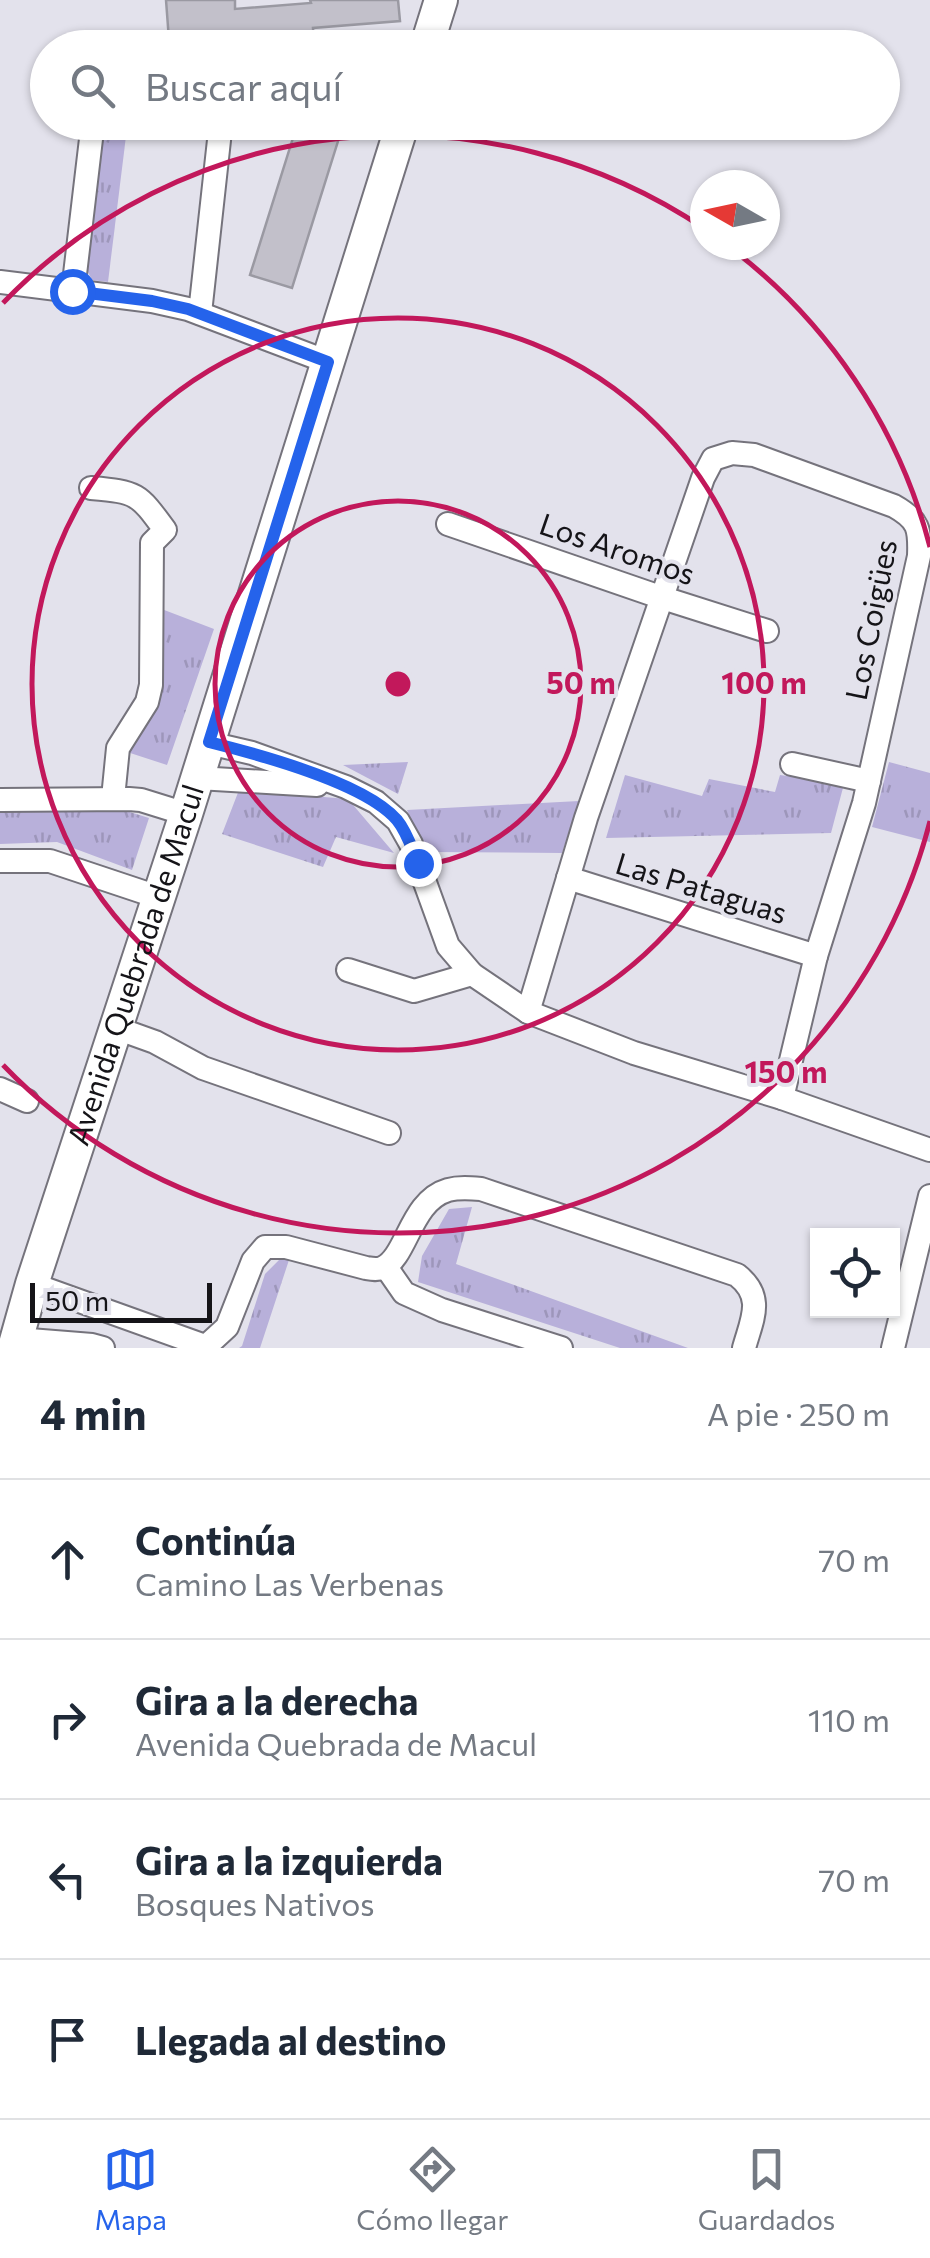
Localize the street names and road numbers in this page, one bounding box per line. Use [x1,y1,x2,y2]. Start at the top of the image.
street label: Los Aromos [535,504,700,591]
street label: Los Coigües [836,536,903,703]
street label: Avenida Quebrada de Macul [58,780,210,1149]
street label: Las Pataguas [612,843,792,930]

